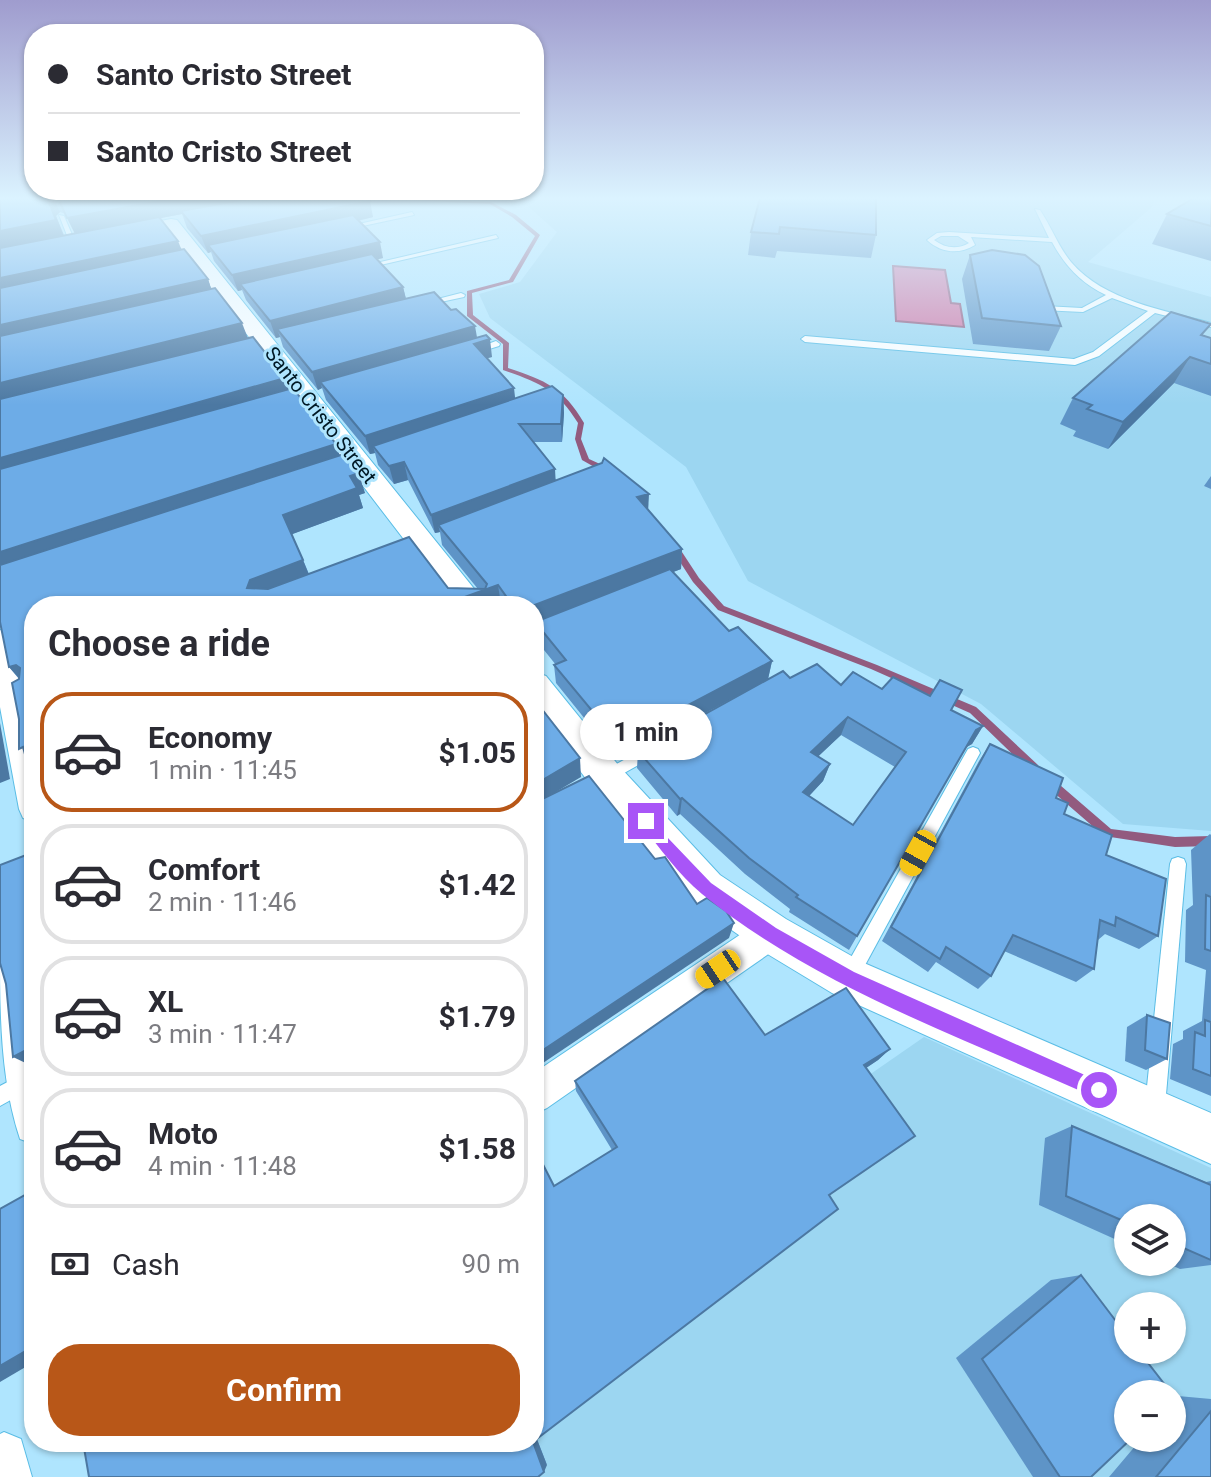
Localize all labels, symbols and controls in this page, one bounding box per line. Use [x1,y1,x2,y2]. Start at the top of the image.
text: Santo Cristo Street [96,57,352,92]
text: Santo Cristo Street [96,134,352,169]
street label: Santo Cristo Street [260,342,382,488]
text: Choose a ride [48,623,270,665]
callout: 1 min [580,705,712,761]
icon: car [52,716,124,788]
text: 1 min [613,717,679,747]
text: Economy [148,720,272,755]
text: $1.05 [438,735,516,770]
text: 1 min · 11:45 [148,755,297,785]
route end [628,803,664,839]
car [896,826,940,880]
icon: car [52,848,124,920]
text: Comfort [148,852,260,887]
text: $1.42 [438,867,516,902]
text: 2 min · 11:46 [148,887,297,917]
car [691,946,745,992]
icon: car [52,980,124,1052]
text: XL [148,984,183,1019]
text: $1.79 [438,999,516,1034]
text: 3 min · 11:47 [148,1019,297,1049]
route start [1081,1072,1117,1108]
icon: car [52,1112,124,1184]
text: Moto [148,1116,218,1151]
text: $1.58 [438,1131,516,1166]
text: 4 min · 11:48 [148,1151,297,1181]
map controls [1114,1204,1186,1452]
button: layers [1114,1204,1186,1276]
icon: cash [48,1242,92,1286]
text: Cash [112,1247,180,1282]
text: 90 m [462,1249,520,1279]
button: + [1114,1292,1186,1364]
button: Confirm [48,1344,520,1436]
button: − [1114,1380,1186,1452]

